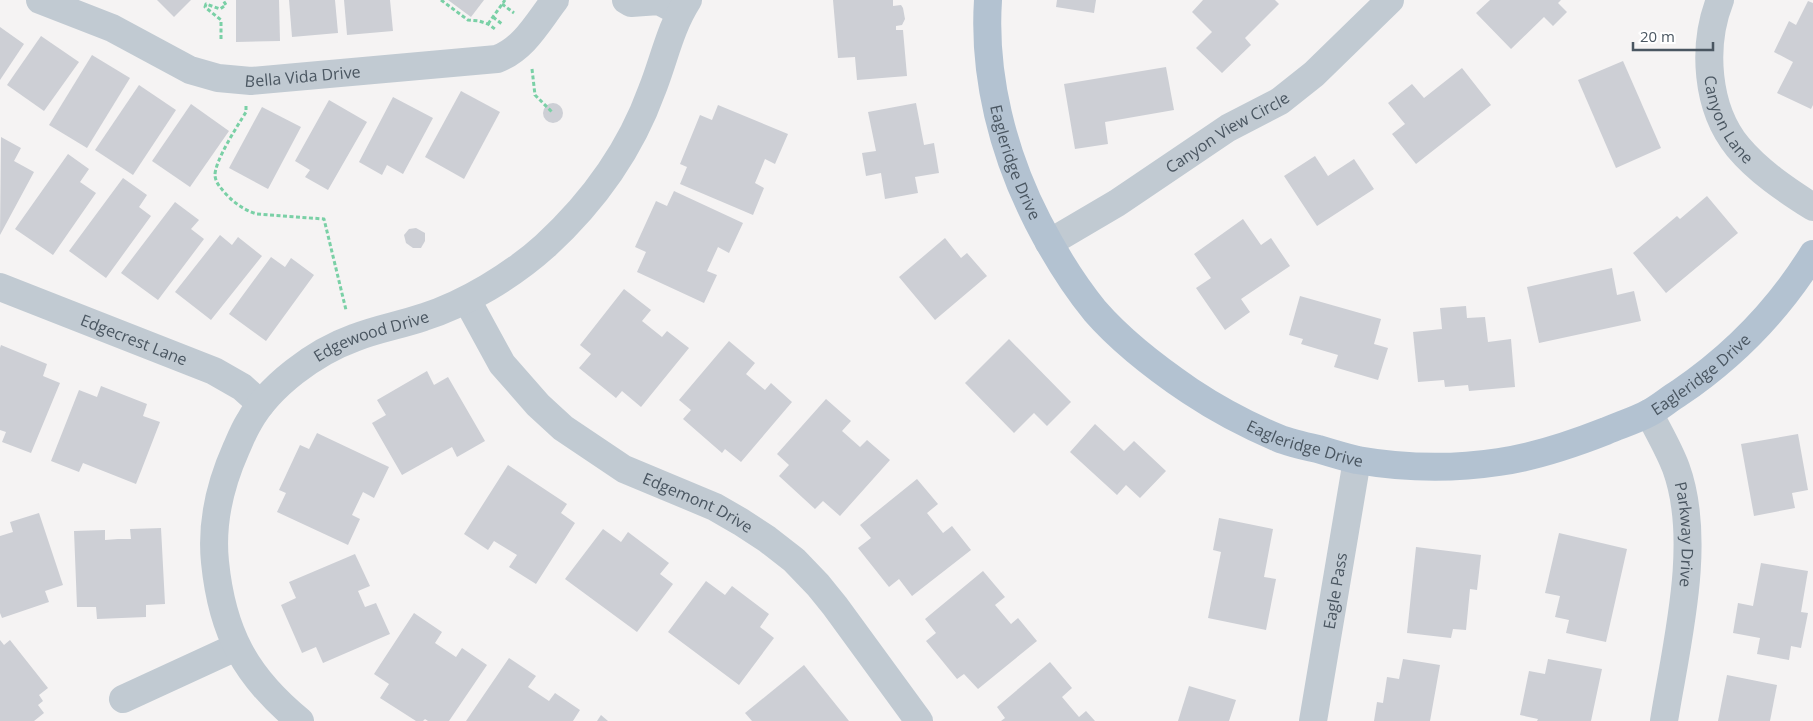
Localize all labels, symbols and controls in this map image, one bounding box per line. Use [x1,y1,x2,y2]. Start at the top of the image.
scale bar [1633,20,1713,52]
text: 20 m [1640,26,1675,46]
street label: Bella Vida Drive [244,60,362,92]
street label: Canyon Lane [1699,74,1759,168]
street label: Canyon View Circle [1161,87,1294,178]
street label: Eagleridge Drive [985,103,1046,224]
street label: Edgewood Drive [309,305,432,367]
street label: Edgecrest Lane [77,309,191,371]
street label: Eagleridge Drive [1647,329,1755,420]
street label: Eagleridge Drive [1243,414,1365,472]
street label: Edgemont Drive [639,467,757,538]
street label: Parkway Drive [1670,479,1699,588]
street label: Eagle Pass [1318,551,1352,631]

